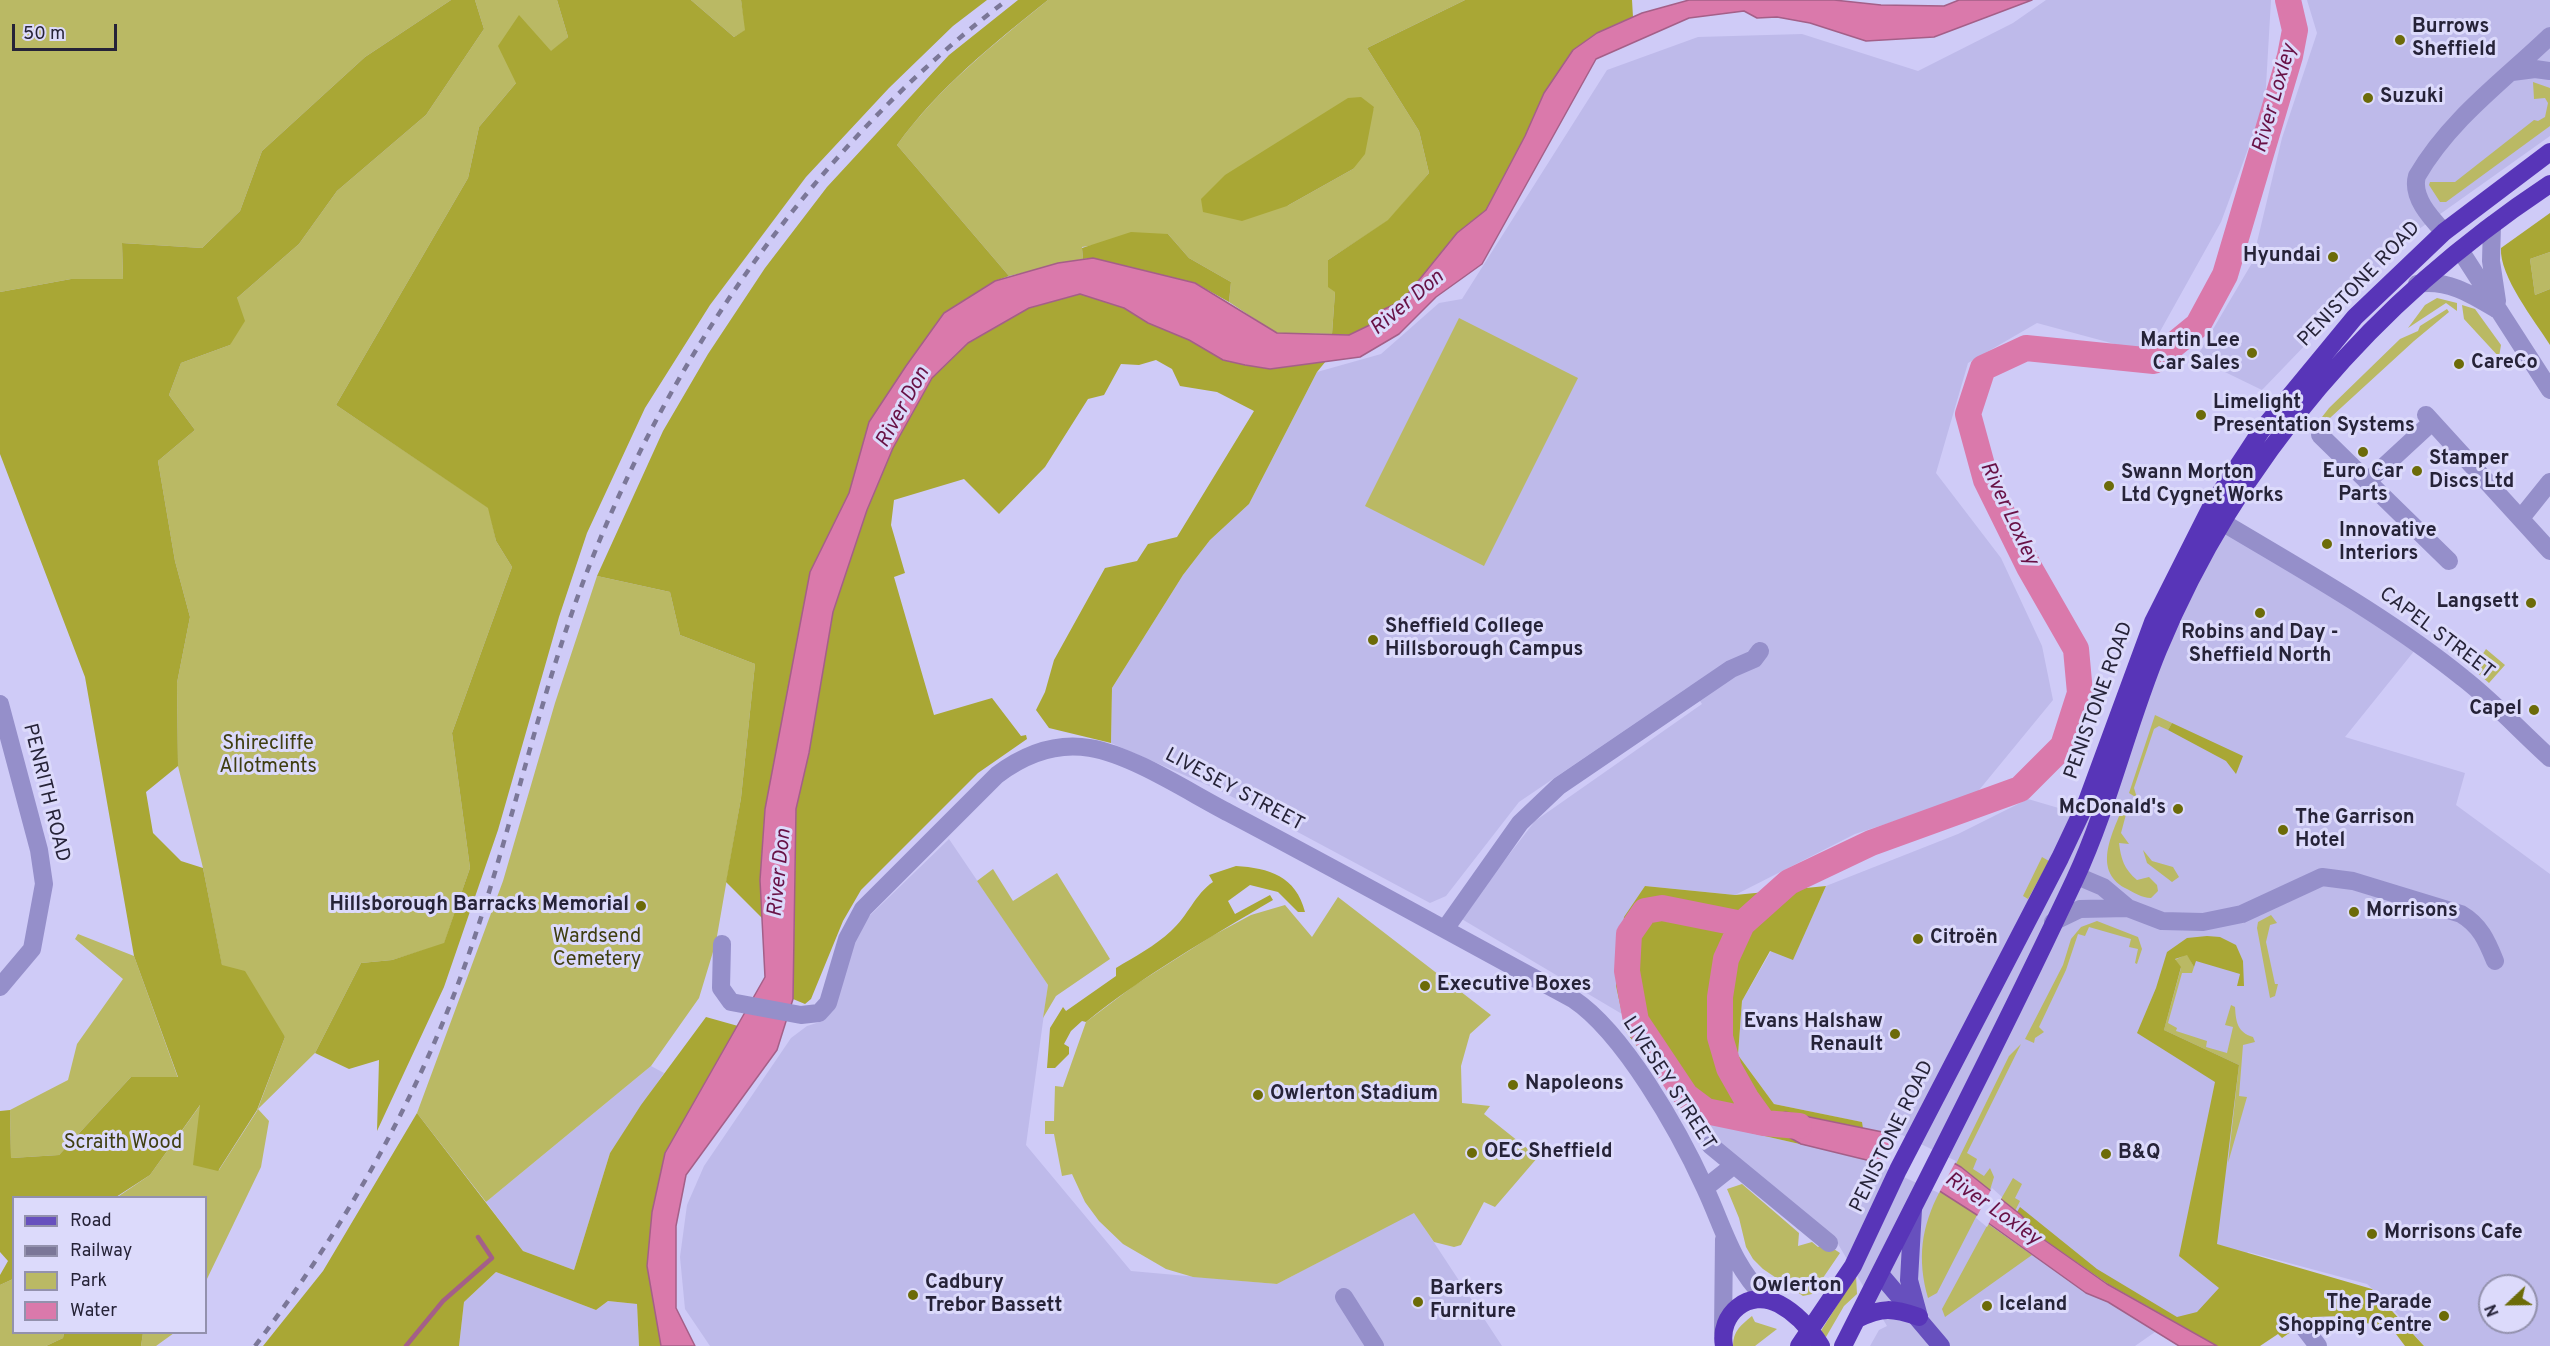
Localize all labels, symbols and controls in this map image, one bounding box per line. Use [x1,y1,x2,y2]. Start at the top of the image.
scale bar [15,12,120,50]
place label: Burrows Sheffield [2412,16,2496,63]
text: 50 m [23,23,65,46]
marker: Burrows Sheffield [2393,33,2407,47]
water label: River Loxley [2249,42,2303,156]
place label: Suzuki [2380,86,2444,110]
marker: Suzuki [2361,91,2375,105]
street label: PENISTONE ROAD [2294,217,2426,353]
place label: Hyundai [2243,245,2321,269]
marker: Hyundai [2326,250,2340,264]
water label: River Don [1366,266,1450,342]
place label: Martin Lee Car Sales [2140,330,2240,377]
marker: Martin Lee Car Sales [2245,346,2259,360]
place label: CareCo [2471,352,2538,376]
marker: CareCo [2452,357,2466,371]
water label: River Don [872,363,936,453]
place label: Limelight Presentation Systems [2213,392,2415,439]
marker: Limelight Presentation Systems [2194,408,2208,422]
marker: Euro Car Parts [2356,445,2370,459]
place label: Stamper Discs Ltd [2429,448,2514,495]
water label: River Loxley [1973,458,2043,570]
place label: Euro Car Parts [2323,461,2403,508]
place label: Swann Morton Ltd Cygnet Works [2121,462,2283,509]
marker: Stamper Discs Ltd [2410,464,2424,478]
marker: Swann Morton Ltd Cygnet Works [2102,479,2116,493]
place label: Innovative Interiors [2339,520,2437,567]
marker: Innovative Interiors [2320,537,2334,551]
street label: CAPEL STREET [2374,583,2498,685]
place label: Langsett [2436,591,2519,615]
marker: Langsett [2524,596,2538,610]
marker: Robins and Day - Sheffield North [2253,606,2267,620]
place label: Sheffield College Hillsborough Campus [1385,616,1583,663]
street label: PENISTONE ROAD [2060,619,2140,783]
place label: Robins and Day - Sheffield North [2181,622,2339,669]
marker: Sheffield College Hillsborough Campus [1366,633,1380,647]
place label: Capel [2469,698,2522,722]
marker: Capel [2527,703,2541,717]
street label: PENRITH ROAD [16,721,74,865]
park label: Shirecliffe Allotments [219,733,317,780]
street label: LIVESEY STREET [1160,744,1308,838]
place label: McDonald's [2059,797,2166,821]
marker: McDonald's [2171,802,2185,816]
place label: The Garrison Hotel [2295,807,2415,854]
marker: The Garrison Hotel [2276,823,2290,837]
water label: River Don [764,828,798,918]
place label: Hillsborough Barracks Memorial [329,894,629,918]
marker: Hillsborough Barracks Memorial [634,899,648,913]
place label: Morrisons [2366,900,2458,924]
marker: Morrisons [2347,905,2361,919]
park label: Wardsend Cemetery [553,926,641,973]
place label: Citroën [1930,927,1998,951]
marker: Citroën [1911,932,1925,946]
place label: Executive Boxes [1437,974,1591,998]
marker: Executive Boxes [1418,979,1432,993]
place label: Evans Halshaw Renault [1744,1011,1883,1058]
street label: LIVESEY STREET [1616,1013,1720,1155]
marker: Evans Halshaw Renault [1888,1027,1902,1041]
street label: PENISTONE ROAD [1846,1057,1940,1217]
place label: Napoleons [1525,1073,1624,1097]
marker: Napoleons [1506,1078,1520,1092]
place label: Owlerton Stadium [1270,1083,1438,1107]
marker: Owlerton Stadium [1251,1088,1265,1102]
park label: Scraith Wood [64,1132,182,1156]
place label: OEC Sheffield [1484,1141,1612,1165]
place label: B&Q [2118,1142,2160,1166]
marker: OEC Sheffield [1465,1146,1479,1160]
marker: B&Q [2099,1147,2113,1161]
water label: River Loxley [1939,1168,2045,1252]
legend [12,1196,207,1334]
text: Road [70,1210,112,1233]
place label: Morrisons Cafe [2384,1222,2523,1246]
marker: Morrisons Cafe [2365,1227,2379,1241]
text: Railway [70,1240,132,1263]
text: Park [70,1270,107,1293]
place label: Cadbury Trebor Bassett [925,1272,1062,1319]
district label: Owlerton [1752,1274,1842,1300]
north arrow [2478,1274,2538,1334]
place label: Barkers Furniture [1430,1278,1516,1325]
marker: Cadbury Trebor Bassett [906,1288,920,1302]
place label: The Parade Shopping Centre [2278,1292,2432,1339]
place label: Iceland [1999,1294,2067,1318]
marker: Barkers Furniture [1411,1295,1425,1309]
marker: Iceland [1980,1299,1994,1313]
text: Water [70,1300,117,1323]
text: N [2482,1301,2505,1319]
marker: The Parade Shopping Centre [2437,1309,2451,1323]

